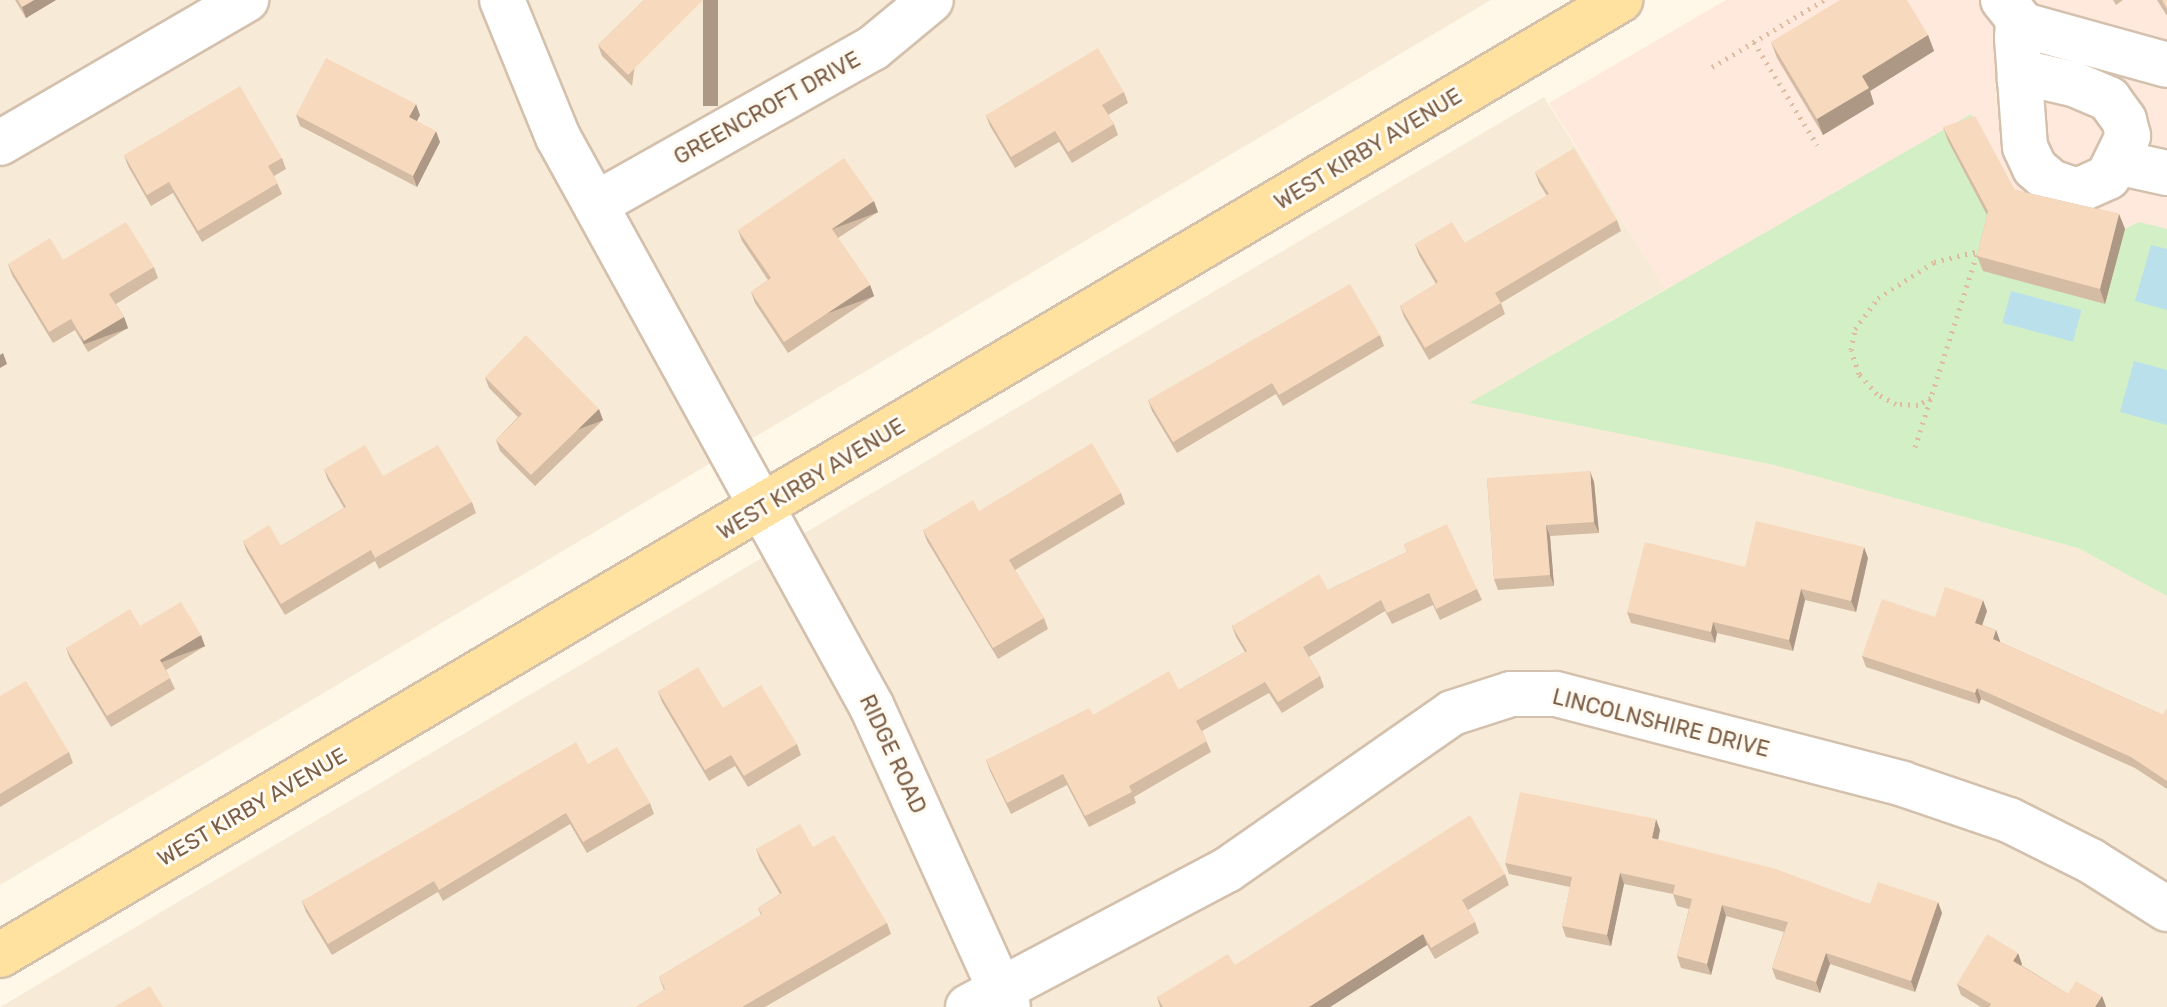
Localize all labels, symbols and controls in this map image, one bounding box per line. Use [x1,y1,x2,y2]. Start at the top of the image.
street label: GREENCROFT DRIVE [669,46,865,170]
street label: WEST KIRBY AVENUE [1269,82,1467,216]
street label: WEST KIRBY AVENUE [712,412,910,546]
street label: LINCOLNSHIRE DRIVE [1550,683,1772,763]
street label: RIDGE ROAD [854,690,932,818]
street label: WEST KIRBY AVENUE [152,742,352,872]

